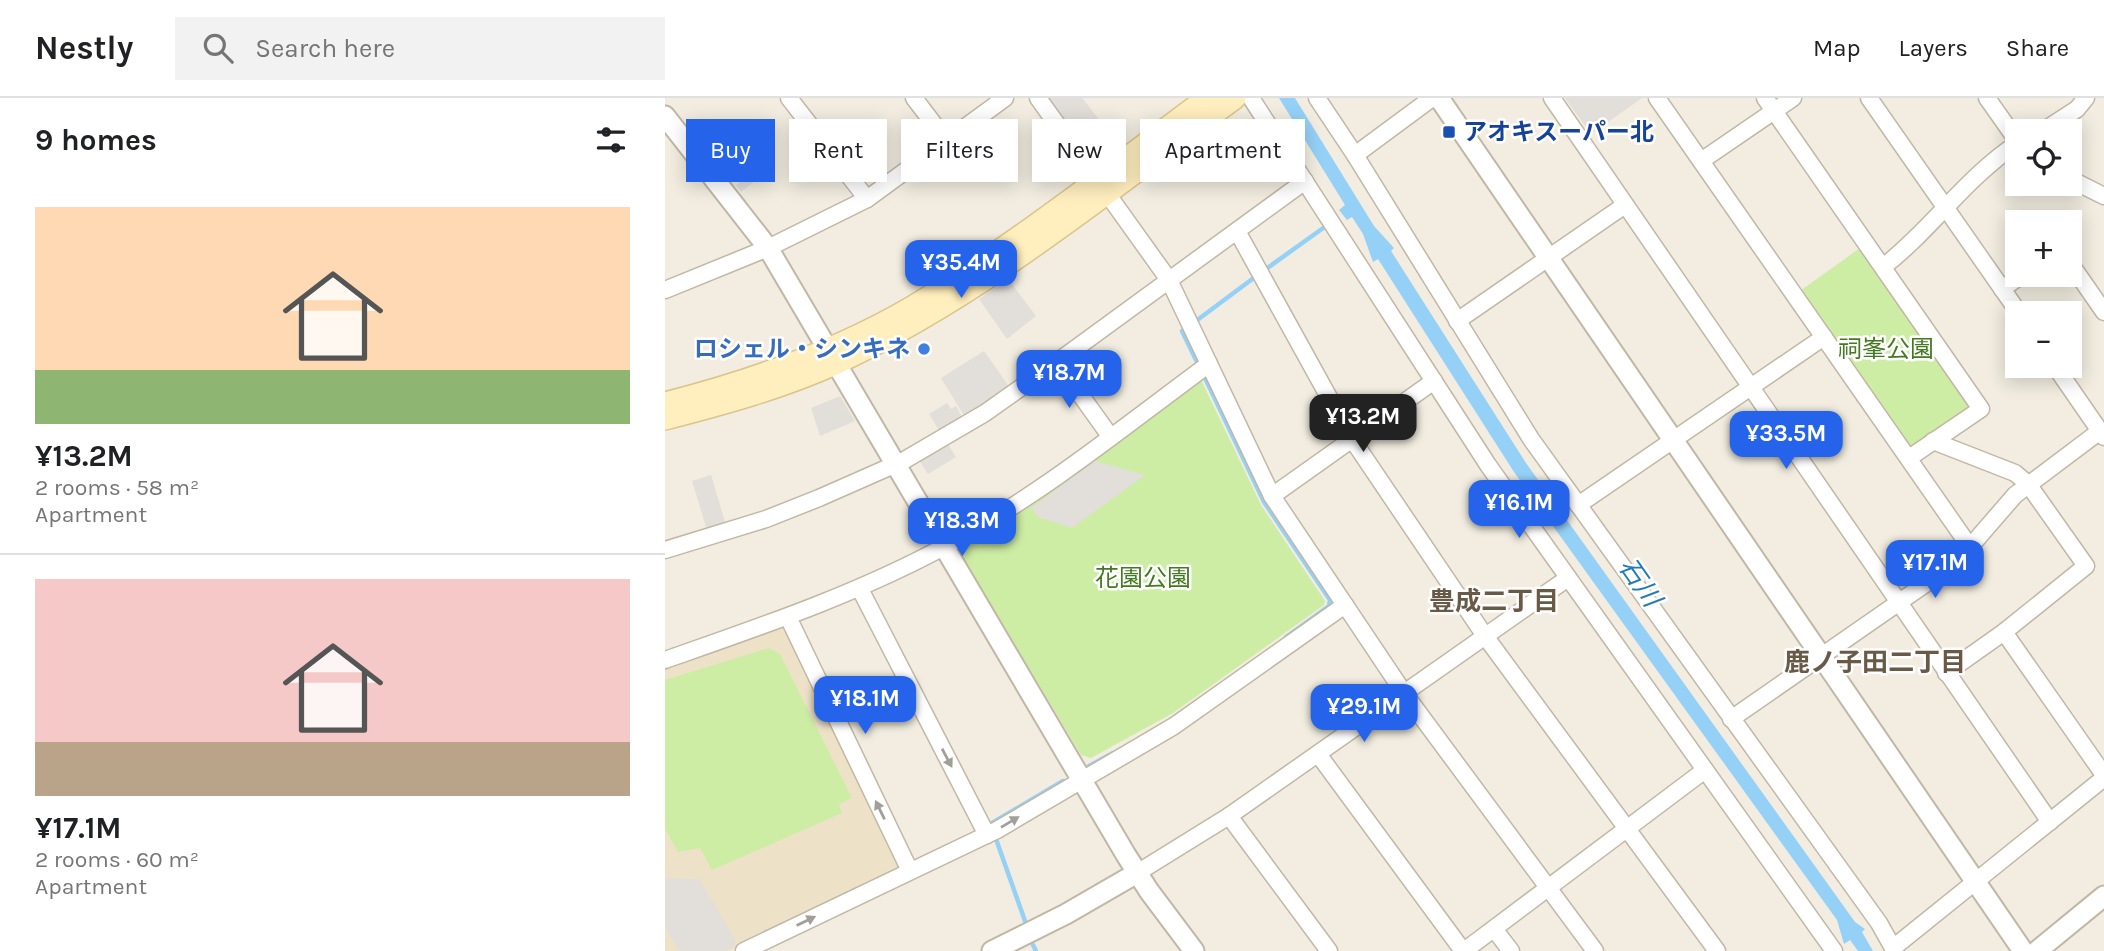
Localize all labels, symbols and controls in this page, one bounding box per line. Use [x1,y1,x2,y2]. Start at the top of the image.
search box [175,17,665,80]
text: Nestly [35,29,133,67]
icon: search [199,29,237,67]
text: Search here [255,33,395,64]
text: Map [1813,34,1861,62]
text: Layers [1899,34,1968,62]
text: Share [2006,34,2069,62]
place label: アオキスーパー北 [1463,118,1654,146]
chip: Buy [686,119,775,182]
chip: Rent [789,119,887,182]
chip: Filters [901,119,1018,182]
chip: New [1032,119,1126,182]
chip: Apartment [1140,119,1305,182]
map controls [2005,119,2082,378]
button: locate [2005,119,2082,196]
icon: filters [592,121,630,159]
text: 9 homes [35,122,157,158]
marker: アオキスーパー北 [1441,124,1457,140]
button: + [2005,210,2082,287]
pin: ¥35.4M [904,240,1018,300]
text: ¥35.4M [921,249,1001,276]
icon: home [270,253,396,379]
button: − [2005,301,2082,378]
place label: ロシェル・シンキネ [694,335,910,363]
park label: 祠峯公園 [1838,335,1934,363]
marker: ロシェル・シンキネ [916,341,932,357]
pin: ¥18.7M [1012,350,1126,410]
text: ¥18.7M [1032,359,1106,386]
pin: ¥13.2M [1306,394,1420,454]
text: ¥13.2M [1326,403,1400,430]
pin: ¥33.5M [1729,412,1843,471]
text: ¥33.5M [1746,420,1826,447]
text: ¥13.2M [35,438,133,474]
text: 2 rooms · 58 m² [35,474,199,501]
pin: ¥16.1M [1462,480,1576,540]
text: ¥16.1M [1485,489,1553,516]
pin: ¥18.3M [905,498,1019,558]
text: Apartment [35,501,147,528]
text: ¥18.3M [924,507,1000,534]
pin: ¥17.1M [1878,540,1992,600]
text: ¥17.1M [1902,549,1968,576]
water label: 石川 [1612,552,1669,615]
park label: 花園公園 [1095,564,1191,592]
district label: 豊成二丁目 [1429,586,1559,617]
icon: home [270,625,396,751]
district label: 鹿ノ子田二丁目 [1784,647,1966,678]
pin: ¥18.1M [808,676,922,736]
pin: ¥29.1M [1307,684,1421,744]
text: ¥18.1M [830,685,900,712]
text: ¥29.1M [1327,693,1401,720]
one-way arrow [941,748,953,768]
one-way arrow [875,799,886,820]
text: ¥17.1M [35,810,122,846]
one-way arrow [1001,815,1020,828]
text: 2 rooms · 60 m² [35,846,199,873]
text: Apartment [35,873,147,900]
one-way arrow [796,916,816,927]

